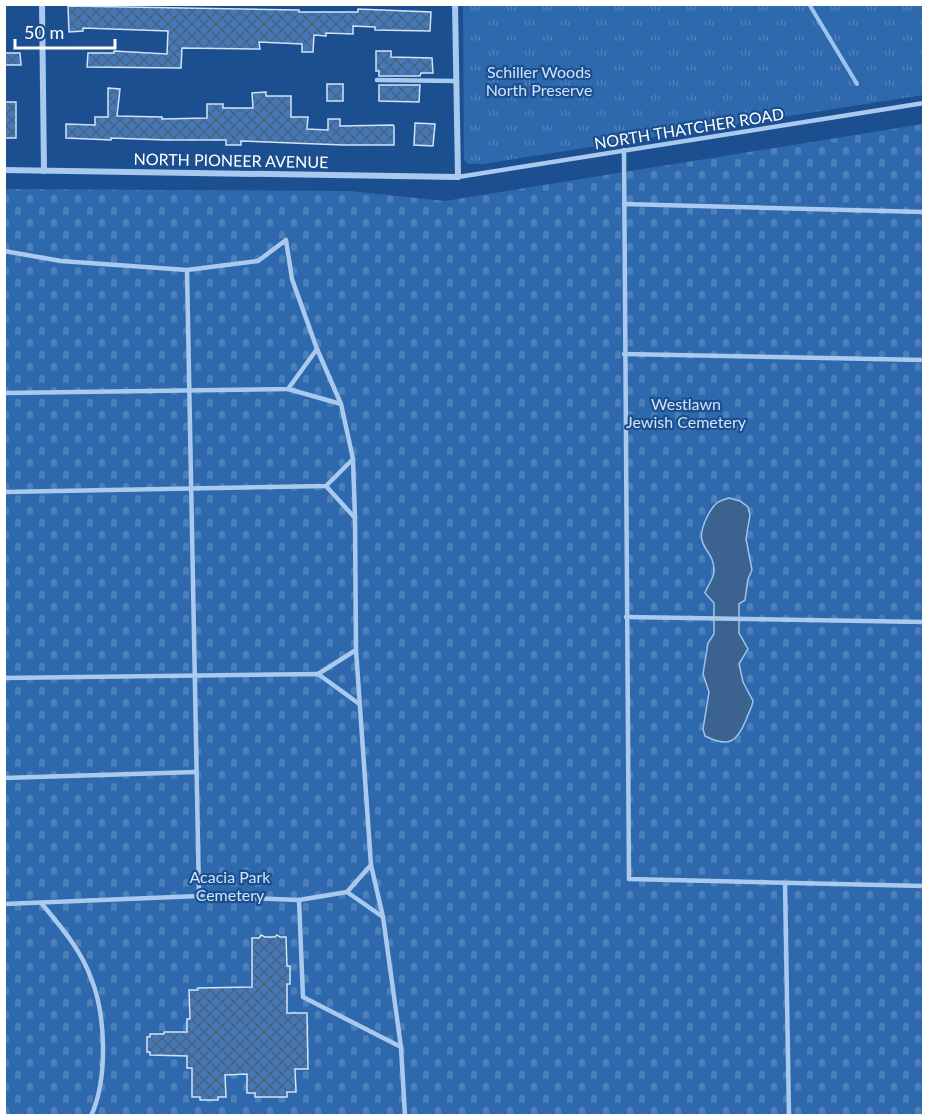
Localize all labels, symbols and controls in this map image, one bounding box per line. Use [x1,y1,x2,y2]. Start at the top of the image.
scale bar [15,12,116,50]
text: 50 m [24,21,64,43]
park label: Schiller Woods North Preserve [486,62,592,99]
street label: NORTH THATCHER ROAD [593,104,785,152]
street label: NORTH PIONEER AVENUE [133,149,329,171]
park label: Westlawn Jewish Cemetery [626,394,747,431]
park label: Acacia Park Cemetery [190,867,271,904]

